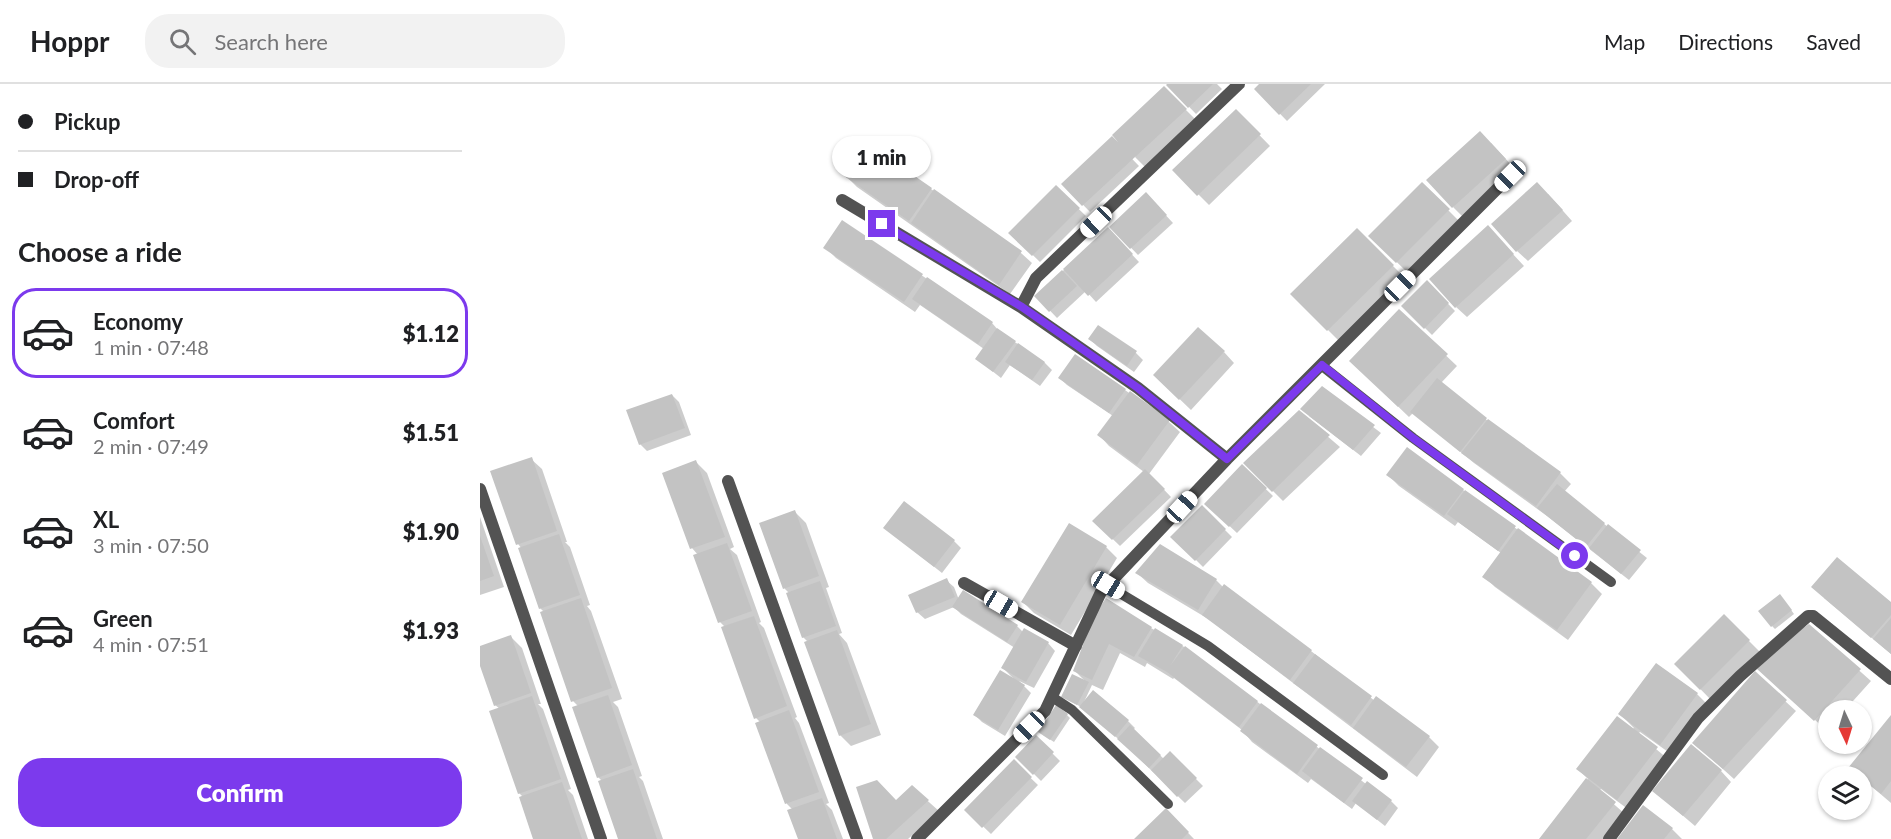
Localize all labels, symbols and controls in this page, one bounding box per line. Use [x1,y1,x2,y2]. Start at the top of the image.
search box [145,14,565,68]
text: Hoppr [30,24,109,58]
icon: search [166,25,199,58]
text: Search here [214,28,328,55]
text: Map [1604,29,1645,54]
text: Directions [1678,29,1773,54]
text: Saved [1806,29,1861,54]
text: Pickup [54,108,120,135]
callout: 1 min [832,137,932,179]
text: 1 min [857,145,906,169]
car [1491,157,1529,195]
text: Drop-off [54,166,139,193]
car [1077,203,1115,241]
route end [868,210,895,237]
text: Choose a ride [18,235,182,268]
car [1381,267,1419,305]
icon: car [21,306,75,360]
text: Economy [93,308,183,335]
text: $1.12 [403,320,459,347]
text: 1 min · 07:48 [93,335,209,359]
icon: car [21,405,75,459]
text: Comfort [93,407,175,434]
text: $1.51 [403,419,459,446]
text: 2 min · 07:49 [93,434,209,458]
car [1163,488,1201,526]
icon: car [21,504,75,558]
text: XL [93,506,119,533]
text: $1.90 [403,518,459,545]
text: 3 min · 07:50 [93,533,209,557]
route start [1561,542,1588,569]
car [1088,568,1128,602]
car [981,587,1021,621]
icon: car [21,603,75,657]
text: Green [93,605,153,632]
text: $1.93 [403,617,459,644]
text: 4 min · 07:51 [93,632,209,656]
north arrow [1818,700,1872,754]
map controls [1818,700,1872,820]
car [1010,708,1048,746]
button: Confirm [18,758,462,827]
button: layers [1818,766,1872,820]

